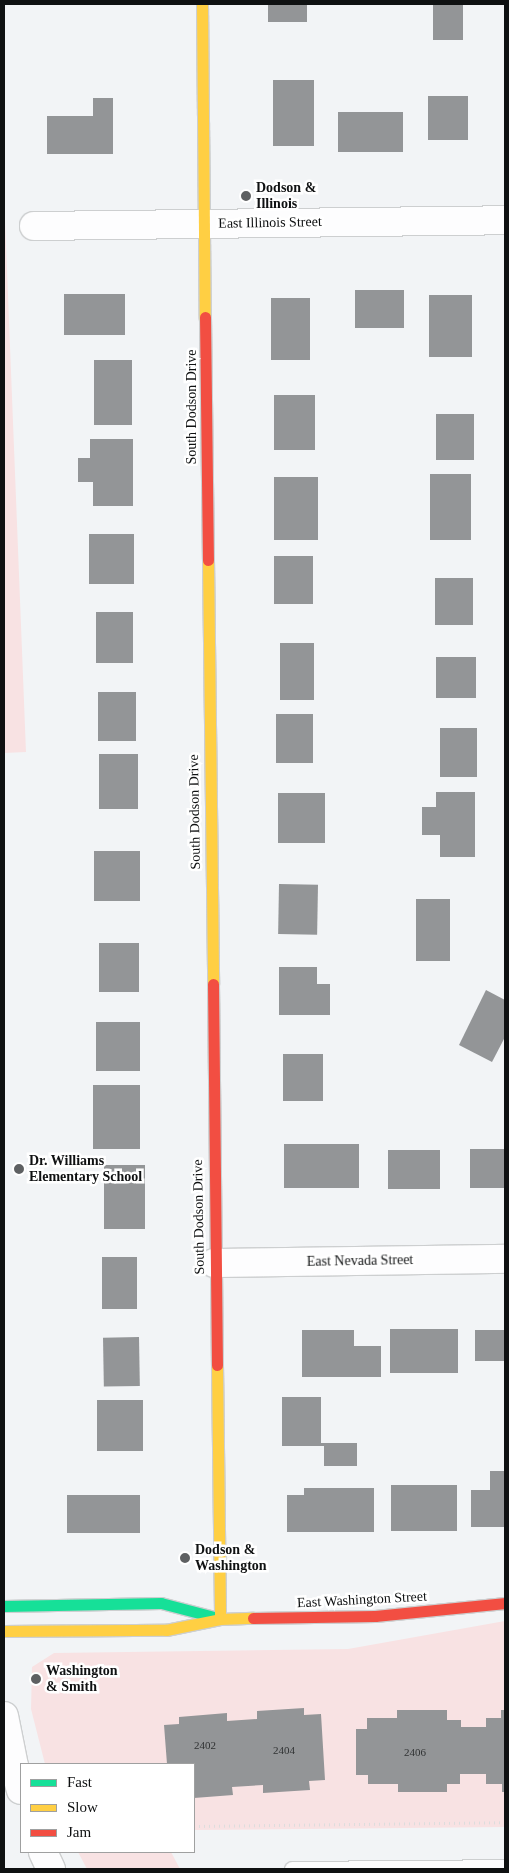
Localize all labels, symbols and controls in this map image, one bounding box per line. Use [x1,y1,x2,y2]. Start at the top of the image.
place label: Dodson & Illinois [256,180,316,212]
marker: Dodson & Illinois [240,190,252,202]
street label: East Illinois Street [218,214,322,232]
street label: South Dodson Drive [184,349,200,465]
street label: South Dodson Drive [186,754,204,870]
place label: Dr. Williams Elementary School [29,1153,142,1186]
street label: South Dodson Drive [190,1159,208,1275]
marker: Dr. Williams Elementary School [13,1163,25,1175]
street label: East Nevada Street [307,1252,413,1270]
place label: Dodson & Washington [195,1542,267,1574]
marker: Dodson & Washington [179,1552,191,1564]
street label: East Washington Street [297,1588,427,1612]
place label: Washington & Smith [46,1663,118,1695]
marker: Washington & Smith [30,1673,42,1685]
house number: 2402 [194,1738,216,1752]
house number: 2404 [273,1743,295,1757]
house number: 2406 [404,1745,426,1759]
legend [20,1763,195,1853]
text: Fast [67,1774,92,1790]
text: Slow [67,1799,98,1815]
text: Jam [67,1824,91,1840]

